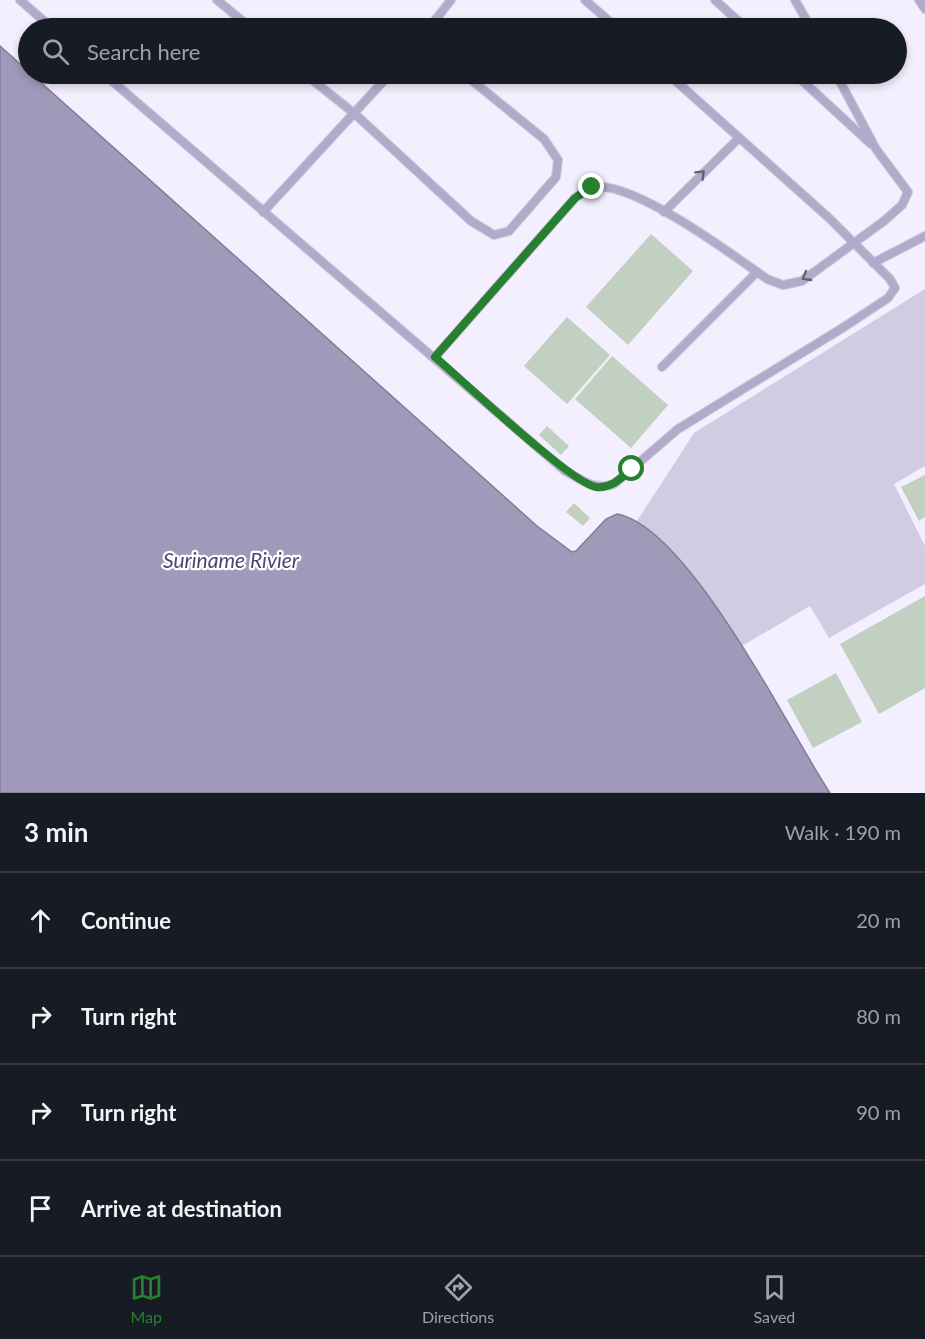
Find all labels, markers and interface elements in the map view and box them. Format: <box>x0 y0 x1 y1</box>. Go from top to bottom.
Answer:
search box <box>18 18 907 84</box>
icon: search <box>39 35 72 68</box>
text: Search here <box>87 38 200 65</box>
one-way arrow <box>694 170 704 181</box>
route end <box>578 173 604 199</box>
one-way arrow <box>802 270 812 281</box>
route start <box>618 455 644 481</box>
water label: Suriname Rivier <box>163 547 300 572</box>
text: 3 min <box>24 816 88 848</box>
text: Walk · 190 m <box>785 820 901 844</box>
icon: ahead <box>24 904 57 937</box>
text: Continue <box>81 907 171 934</box>
text: 20 m <box>856 908 901 932</box>
icon: right <box>24 1000 57 1033</box>
text: Turn right <box>81 1003 176 1030</box>
text: 80 m <box>856 1004 901 1028</box>
icon: right <box>24 1096 57 1129</box>
text: Turn right <box>81 1099 176 1126</box>
text: 90 m <box>856 1100 901 1124</box>
icon: arrive <box>24 1192 57 1225</box>
text: Arrive at destination <box>81 1195 282 1222</box>
tab: Map <box>130 1271 163 1326</box>
tab: Directions <box>422 1271 494 1326</box>
tab: Saved <box>754 1271 795 1326</box>

